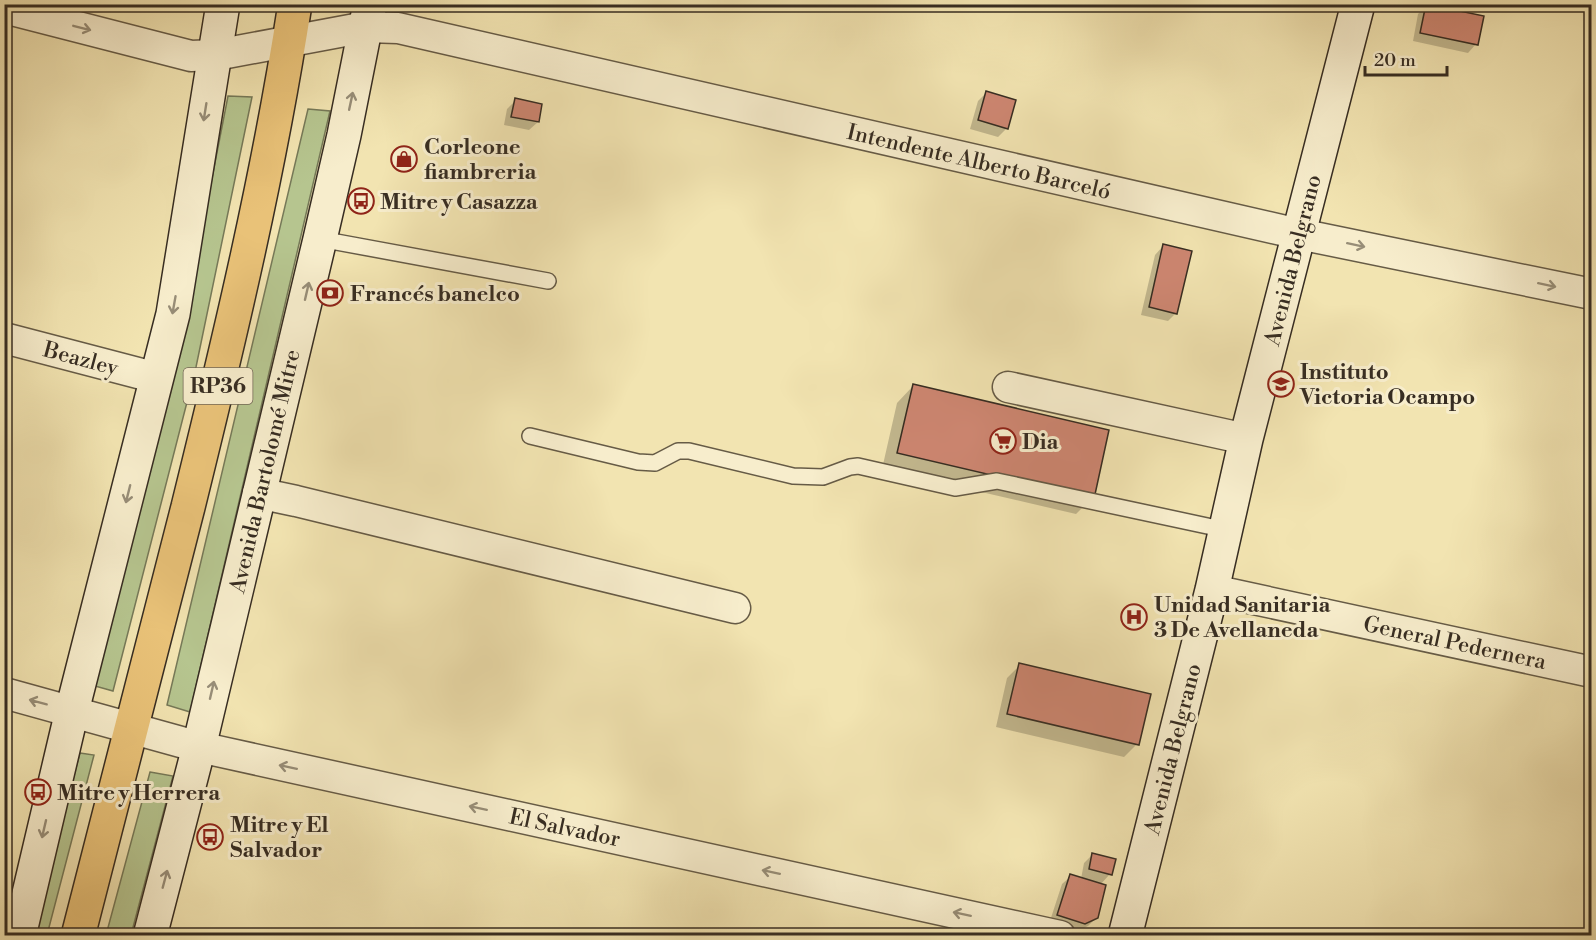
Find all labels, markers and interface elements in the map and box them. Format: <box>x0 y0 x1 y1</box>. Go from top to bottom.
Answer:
one-way arrow <box>72 22 91 34</box>
scale bar <box>1365 39 1448 77</box>
text: 20 m <box>1374 49 1416 72</box>
one-way arrow <box>346 91 357 111</box>
one-way arrow <box>200 102 211 122</box>
street label: Intendente Alberto Barceló <box>844 119 1113 206</box>
place label: Corleone fiambreria <box>424 134 538 186</box>
shop icon: Corleone fiambreria <box>389 144 419 174</box>
street label: Avenida Belgrano <box>1259 172 1328 350</box>
bus stop icon: Mitre y Casazza <box>346 186 376 216</box>
place label: Mitre y Casazza <box>380 189 539 216</box>
one-way arrow <box>1346 240 1365 252</box>
bank icon: Francés banelco <box>315 278 345 308</box>
one-way arrow <box>1537 280 1556 291</box>
place label: Francés banelco <box>350 281 520 308</box>
one-way arrow <box>302 282 314 301</box>
one-way arrow <box>168 295 179 314</box>
street label: Beazley <box>39 336 121 382</box>
street label: Avenida Bartolomé Mitre <box>224 347 307 597</box>
place label: Instituto Victoria Ocampo <box>1299 359 1475 411</box>
road number: RP36 <box>184 368 252 404</box>
school or university icon: Instituto Victoria Ocampo <box>1266 369 1296 399</box>
supermarket icon: Dia <box>988 426 1018 456</box>
place label: Dia <box>1022 429 1060 456</box>
one-way arrow <box>121 484 133 503</box>
place label: Unidad Sanitaria 3 De Avellaneda <box>1154 592 1331 644</box>
hospital icon: Unidad Sanitaria 3 De Avellaneda <box>1119 602 1149 632</box>
street label: General Pedernera <box>1361 611 1549 676</box>
street label: Avenida Belgrano <box>1139 661 1208 839</box>
one-way arrow <box>207 681 219 700</box>
one-way arrow <box>29 696 48 707</box>
one-way arrow <box>279 760 298 772</box>
bus stop icon: Mitre y Herrera <box>23 777 53 807</box>
place label: Mitre y Herrera <box>57 780 221 807</box>
one-way arrow <box>469 802 488 814</box>
street label: El Salvador <box>507 804 623 853</box>
place label: Mitre y El Salvador <box>230 812 329 864</box>
one-way arrow <box>38 820 50 839</box>
bus stop icon: Mitre y El Salvador <box>195 822 225 852</box>
one-way arrow <box>762 866 781 878</box>
one-way arrow <box>160 870 171 889</box>
one-way arrow <box>953 908 972 919</box>

